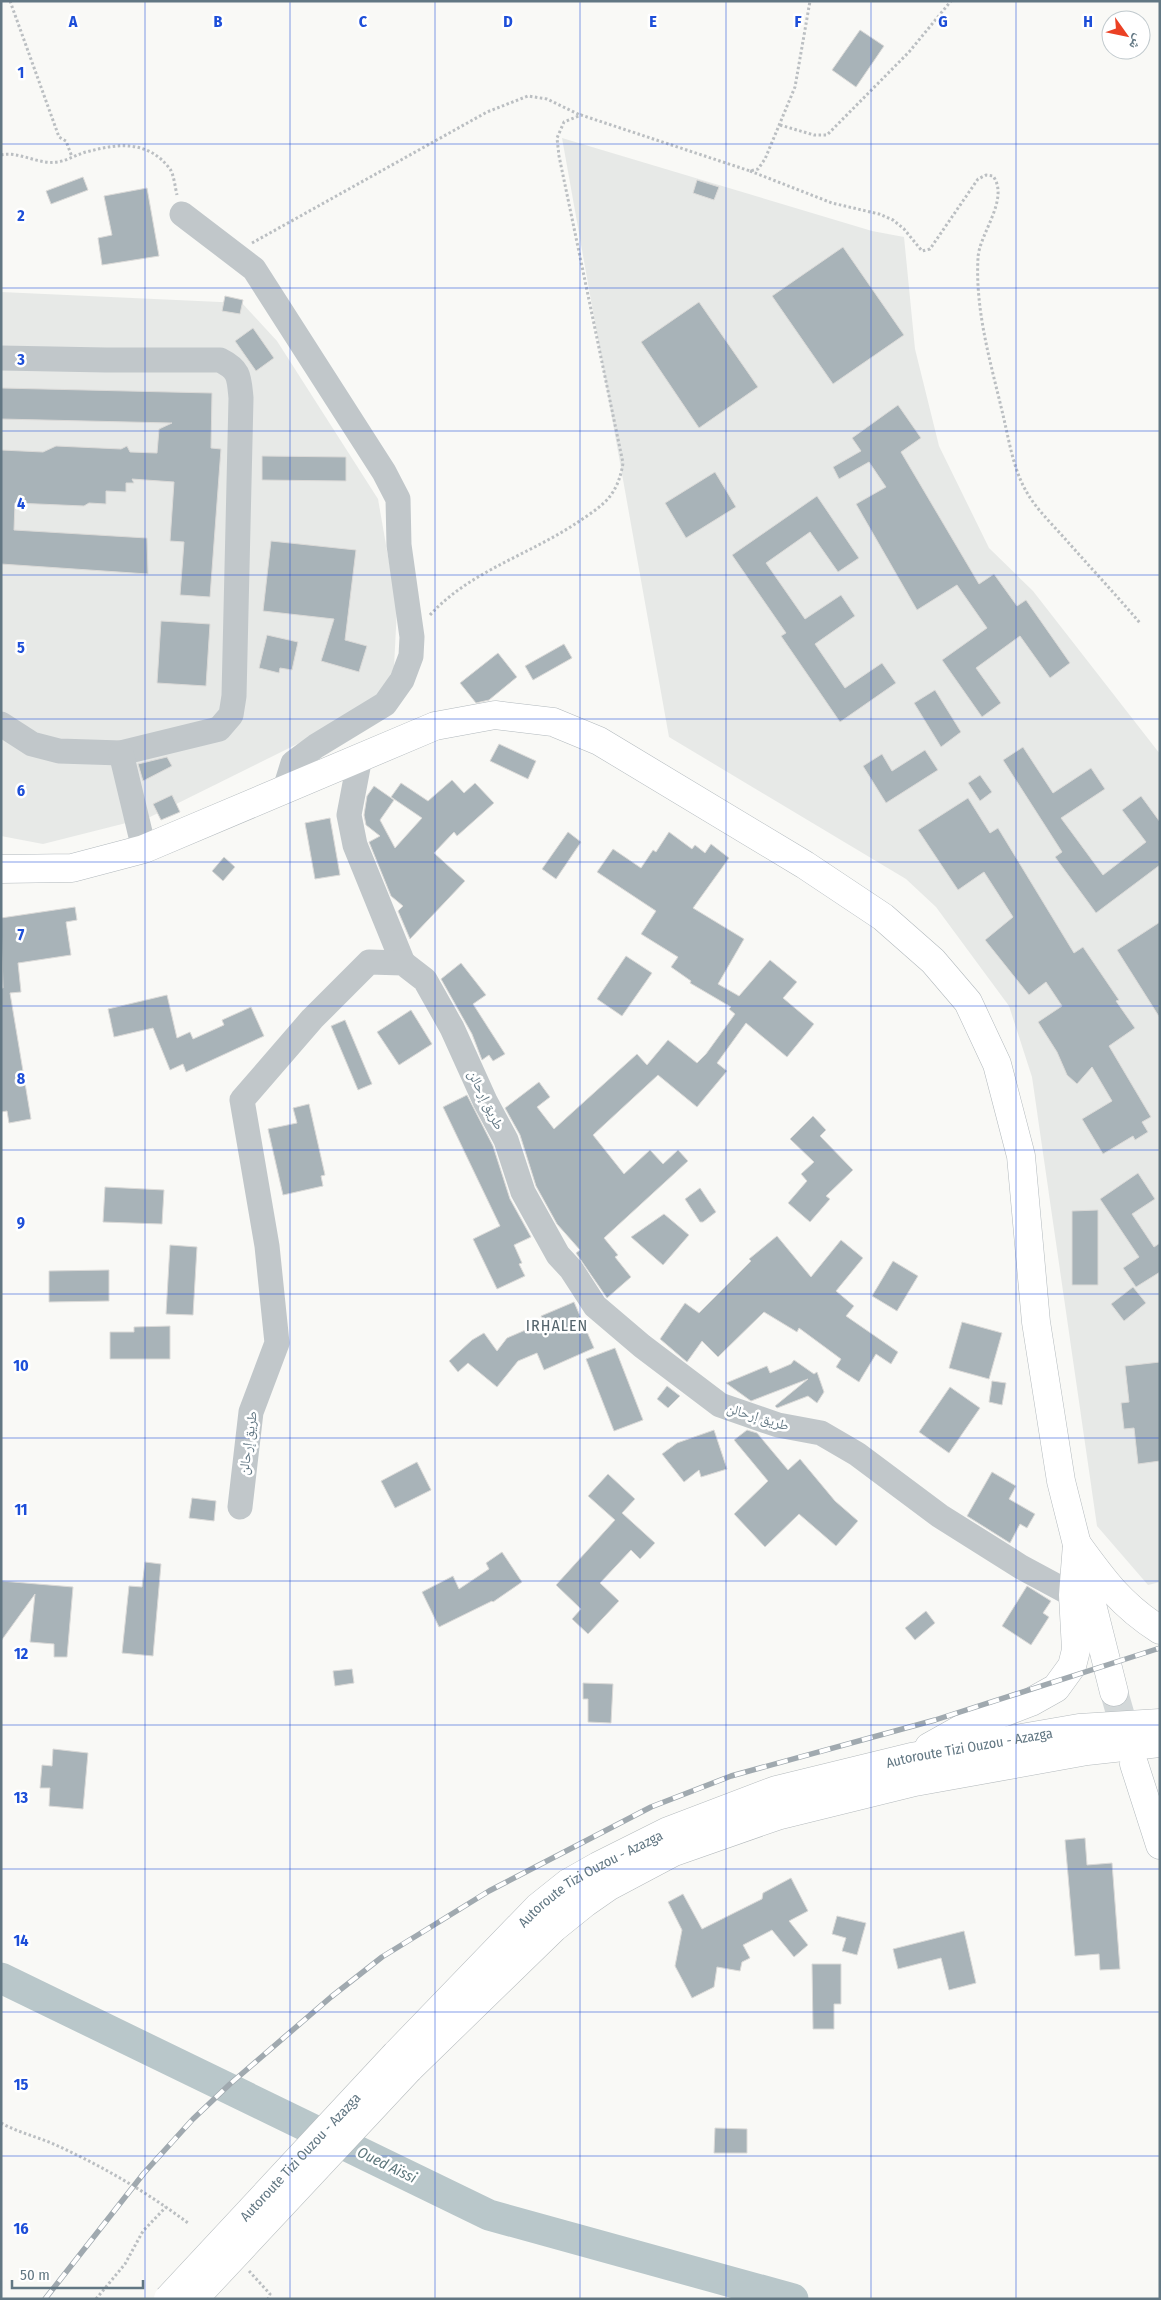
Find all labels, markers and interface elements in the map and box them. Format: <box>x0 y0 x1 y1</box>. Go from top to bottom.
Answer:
north arrow <box>1101 10 1151 60</box>
text: A <box>68 12 78 31</box>
text: B <box>214 12 223 31</box>
text: C <box>359 12 368 31</box>
text: D <box>503 12 513 31</box>
text: E <box>649 12 657 31</box>
text: F <box>794 12 802 31</box>
text: G <box>938 12 948 31</box>
text: H <box>1083 12 1093 31</box>
text: ش <box>1125 31 1148 53</box>
text: 1 <box>18 63 24 82</box>
text: 2 <box>16 206 25 225</box>
text: 3 <box>16 350 25 369</box>
text: 4 <box>17 494 25 513</box>
text: 5 <box>17 638 25 657</box>
text: 6 <box>17 781 25 800</box>
text: 7 <box>18 925 25 944</box>
street label: طريق إرحالن <box>463 1067 508 1133</box>
text: 8 <box>17 1069 26 1088</box>
text: 9 <box>17 1213 25 1232</box>
district label: IRḤALEN <box>526 1316 588 1335</box>
text: 10 <box>13 1356 29 1375</box>
street label: طريق إرحالن <box>724 1399 791 1435</box>
street label: طريق إرحالن <box>235 1410 262 1476</box>
text: 11 <box>14 1500 28 1519</box>
text: 12 <box>14 1644 29 1663</box>
street label: Autoroute Tizi Ouzou - Azazga <box>884 1724 1054 1771</box>
text: 13 <box>14 1788 29 1807</box>
street label: Autoroute Tizi Ouzou - Azazga <box>515 1827 666 1931</box>
text: 14 <box>14 1931 29 1950</box>
text: 15 <box>14 2075 28 2094</box>
street label: Autoroute Tizi Ouzou - Azazga <box>236 2089 364 2225</box>
water label: Oued Aïssi <box>355 2143 420 2187</box>
text: 16 <box>13 2219 29 2238</box>
scale bar <box>12 2258 144 2290</box>
text: 50 m <box>20 2266 50 2284</box>

